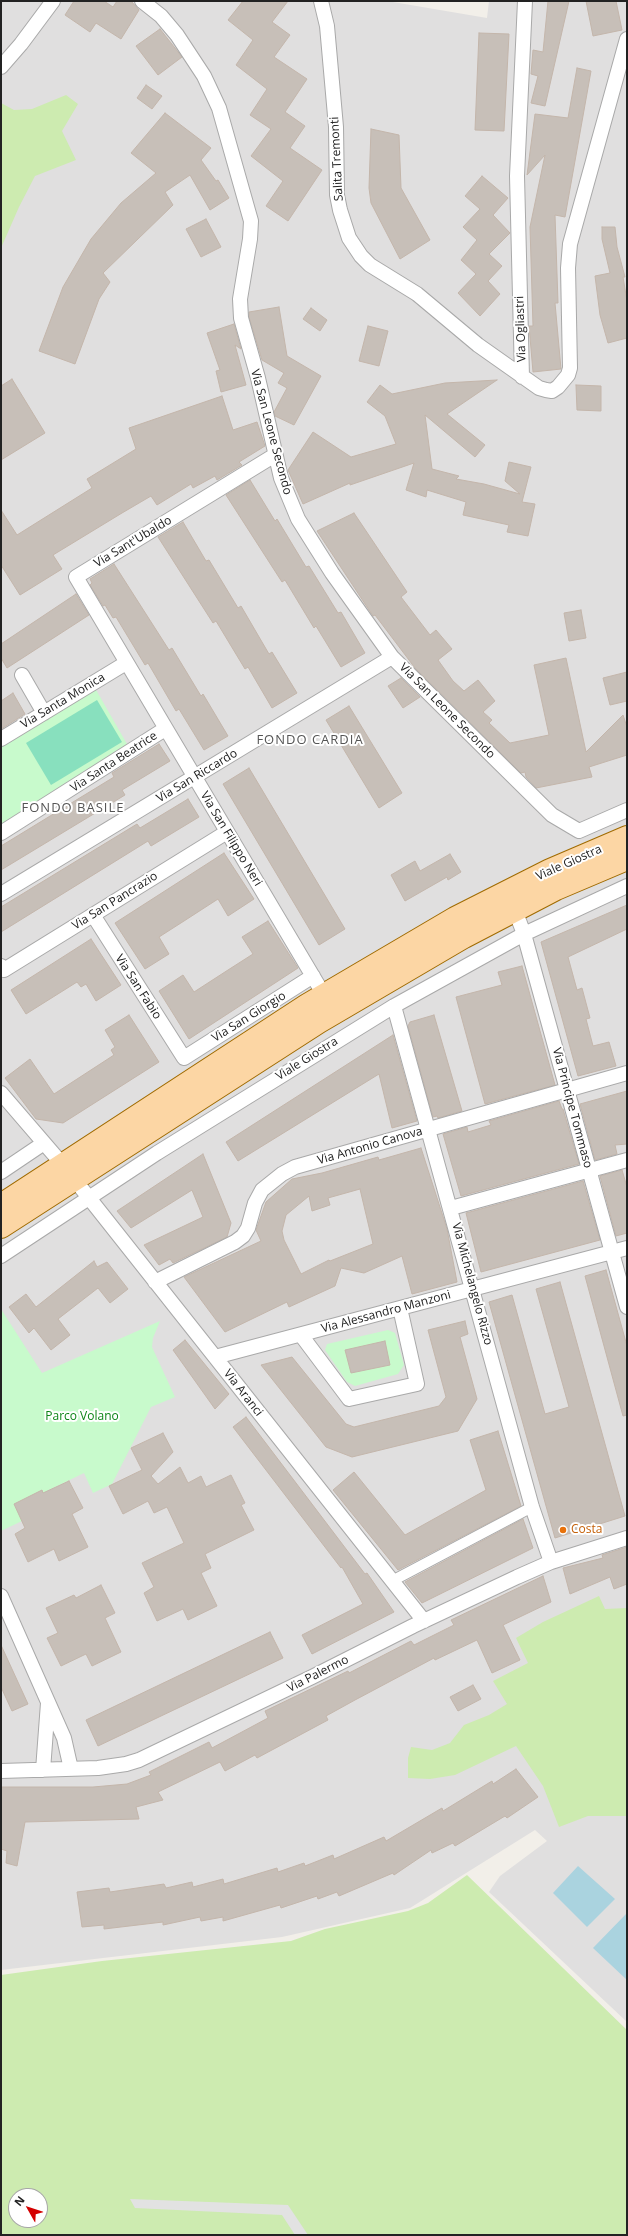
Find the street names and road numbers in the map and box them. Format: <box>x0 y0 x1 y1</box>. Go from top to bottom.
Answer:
street label: Salita Tremonti <box>328 116 346 202</box>
street label: Via Ogliastri <box>513 296 529 362</box>
street label: Via San Leone Secondo <box>247 368 295 496</box>
street label: Via Sant'Ubaldo <box>92 513 174 571</box>
street label: Via San Leone Secondo <box>396 660 498 762</box>
street label: Via Santa Monica <box>18 670 108 732</box>
street label: Via Santa Beatrice <box>68 729 160 795</box>
street label: Via San Riccardo <box>154 746 240 806</box>
street label: Via San Filippo Neri <box>197 789 265 889</box>
street label: Viale Giostra <box>534 842 604 884</box>
street label: Via San Pancrazio <box>70 869 160 933</box>
street label: Via San Fabio <box>112 952 164 1022</box>
street label: Via San Giorgio <box>209 989 289 1045</box>
street label: Viale Giostra <box>273 1034 341 1084</box>
street label: Via Principe Tommaso <box>549 1046 595 1170</box>
street label: Via Antonio Canova <box>316 1124 424 1168</box>
street label: Via Michelangelo Rizzo <box>449 1221 495 1347</box>
street label: Via Alessandro Manzoni <box>320 1288 452 1336</box>
street label: Via Aranci <box>220 1367 266 1419</box>
street label: Via Palermo <box>285 1652 351 1696</box>

